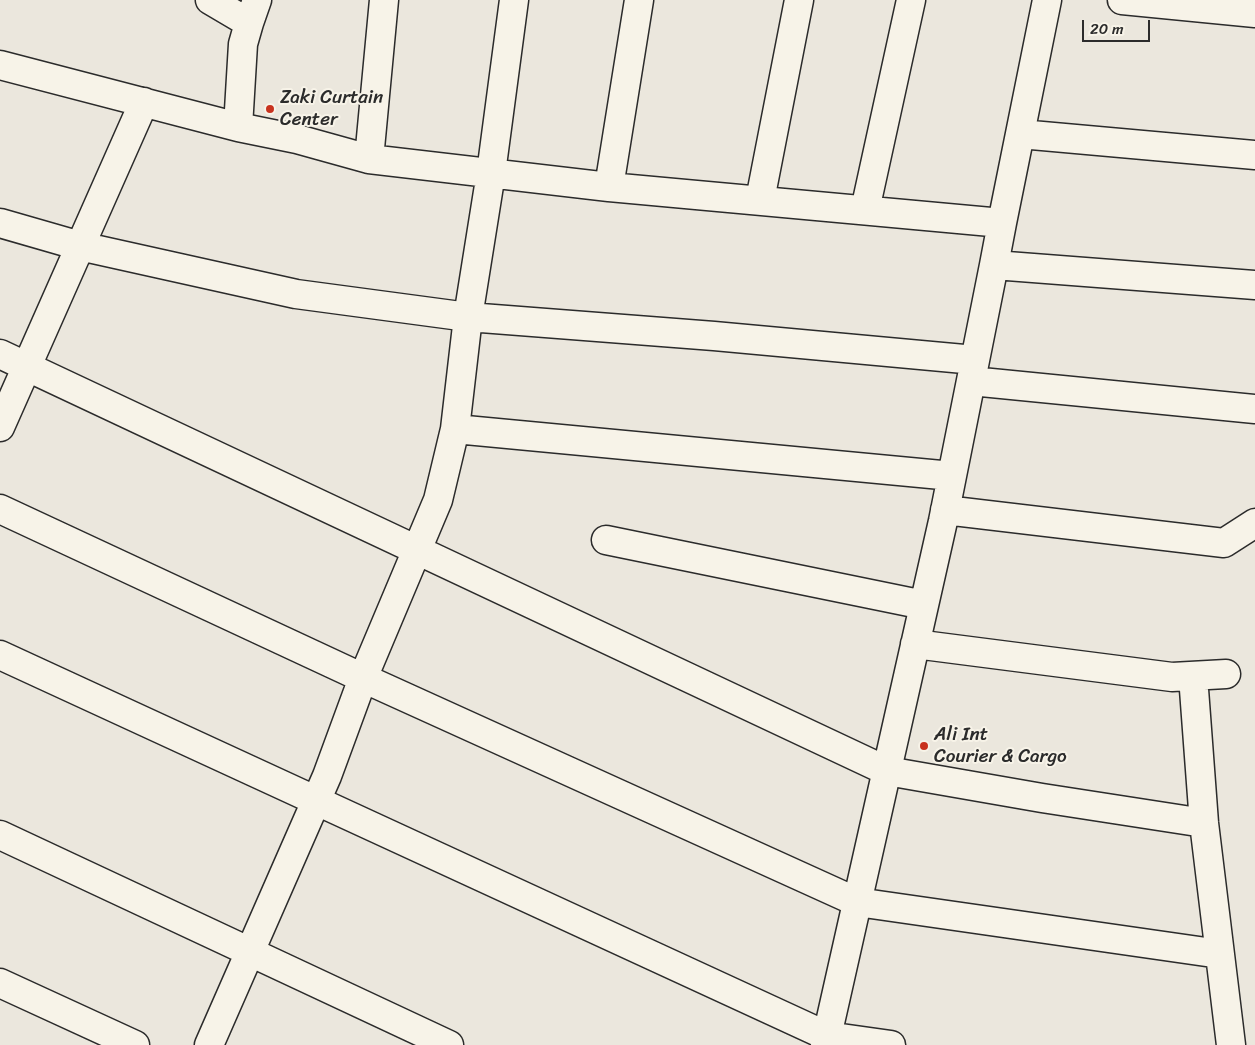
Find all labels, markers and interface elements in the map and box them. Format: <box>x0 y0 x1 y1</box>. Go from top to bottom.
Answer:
scale bar <box>1085 10 1152 42</box>
text: 20 m <box>1090 16 1124 42</box>
place label: Zaki Curtain Center <box>280 87 383 131</box>
marker: Zaki Curtain Center <box>264 103 276 115</box>
place label: Ali Int Courier & Cargo <box>934 724 1067 768</box>
marker: Ali Int Courier & Cargo <box>918 740 930 752</box>

